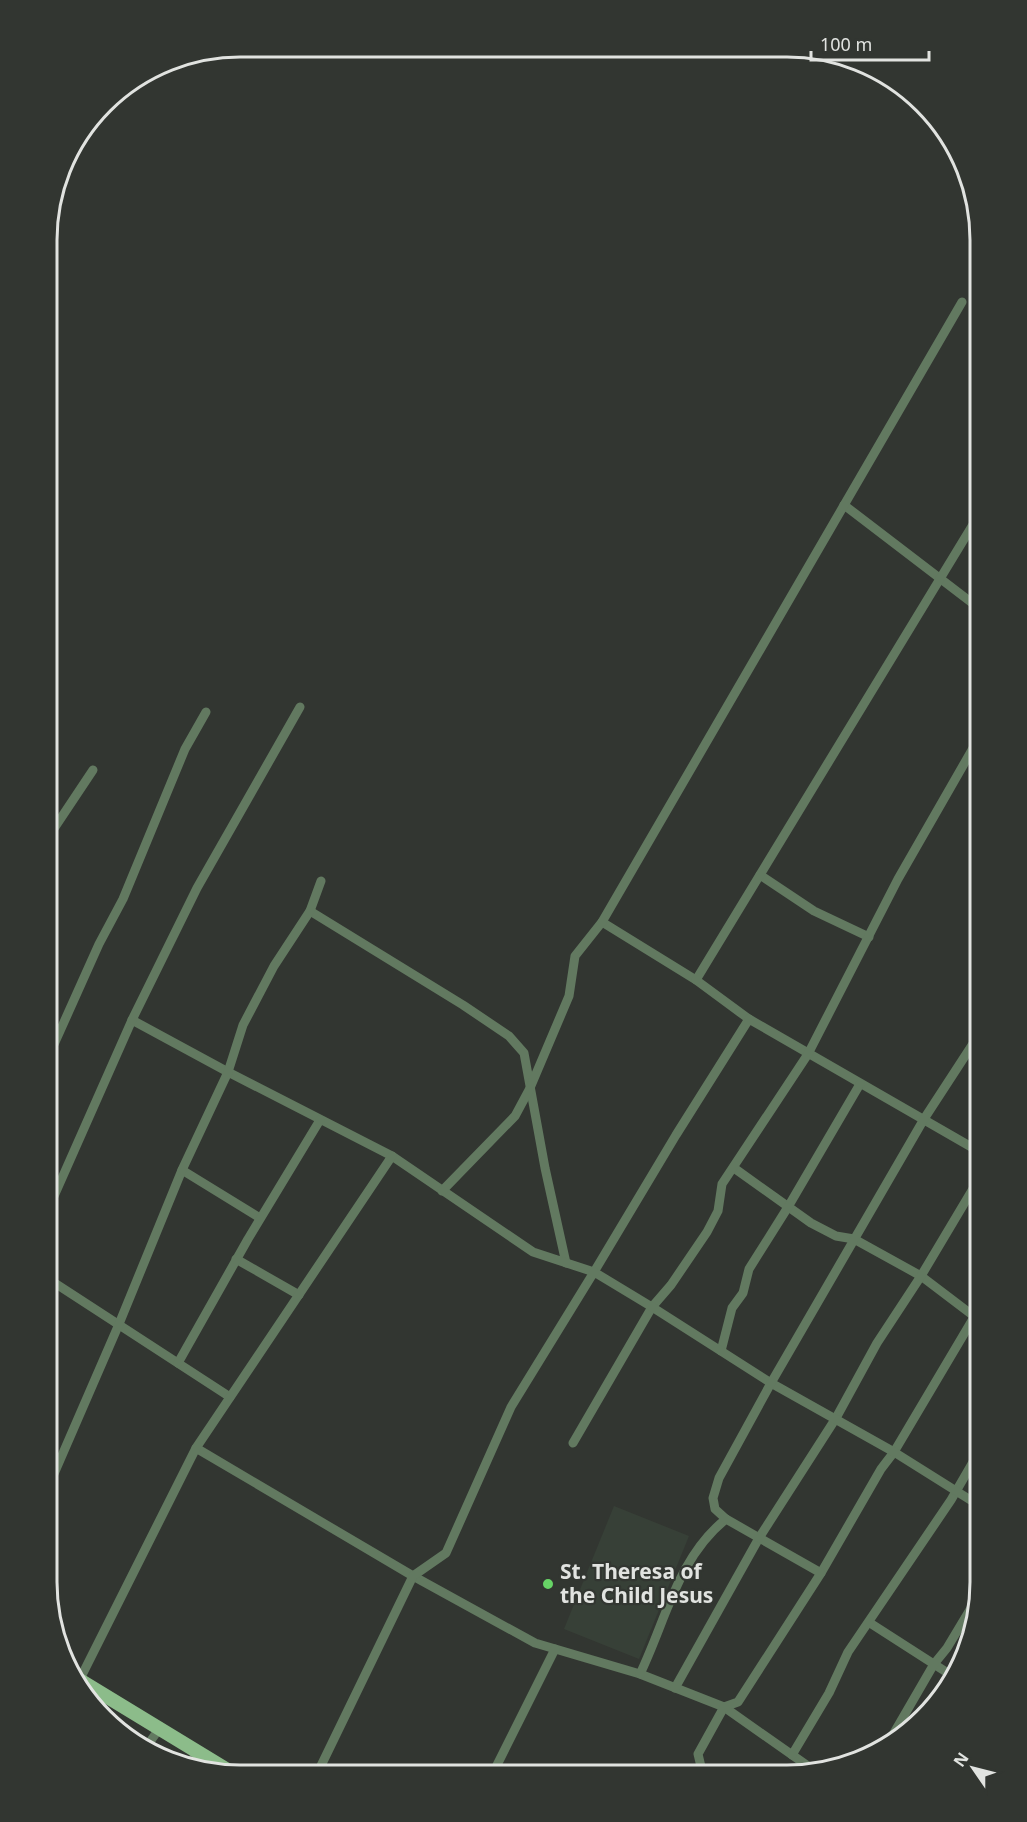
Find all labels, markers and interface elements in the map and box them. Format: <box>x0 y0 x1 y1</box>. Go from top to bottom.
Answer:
scale bar <box>811 24 930 62</box>
text: 100 m <box>820 32 872 56</box>
place label: St. Theresa of the Child Jesus <box>560 1557 713 1609</box>
marker: St. Theresa of the Child Jesus <box>541 1577 555 1591</box>
north arrow <box>943 1738 1003 1798</box>
text: N <box>948 1748 973 1771</box>

